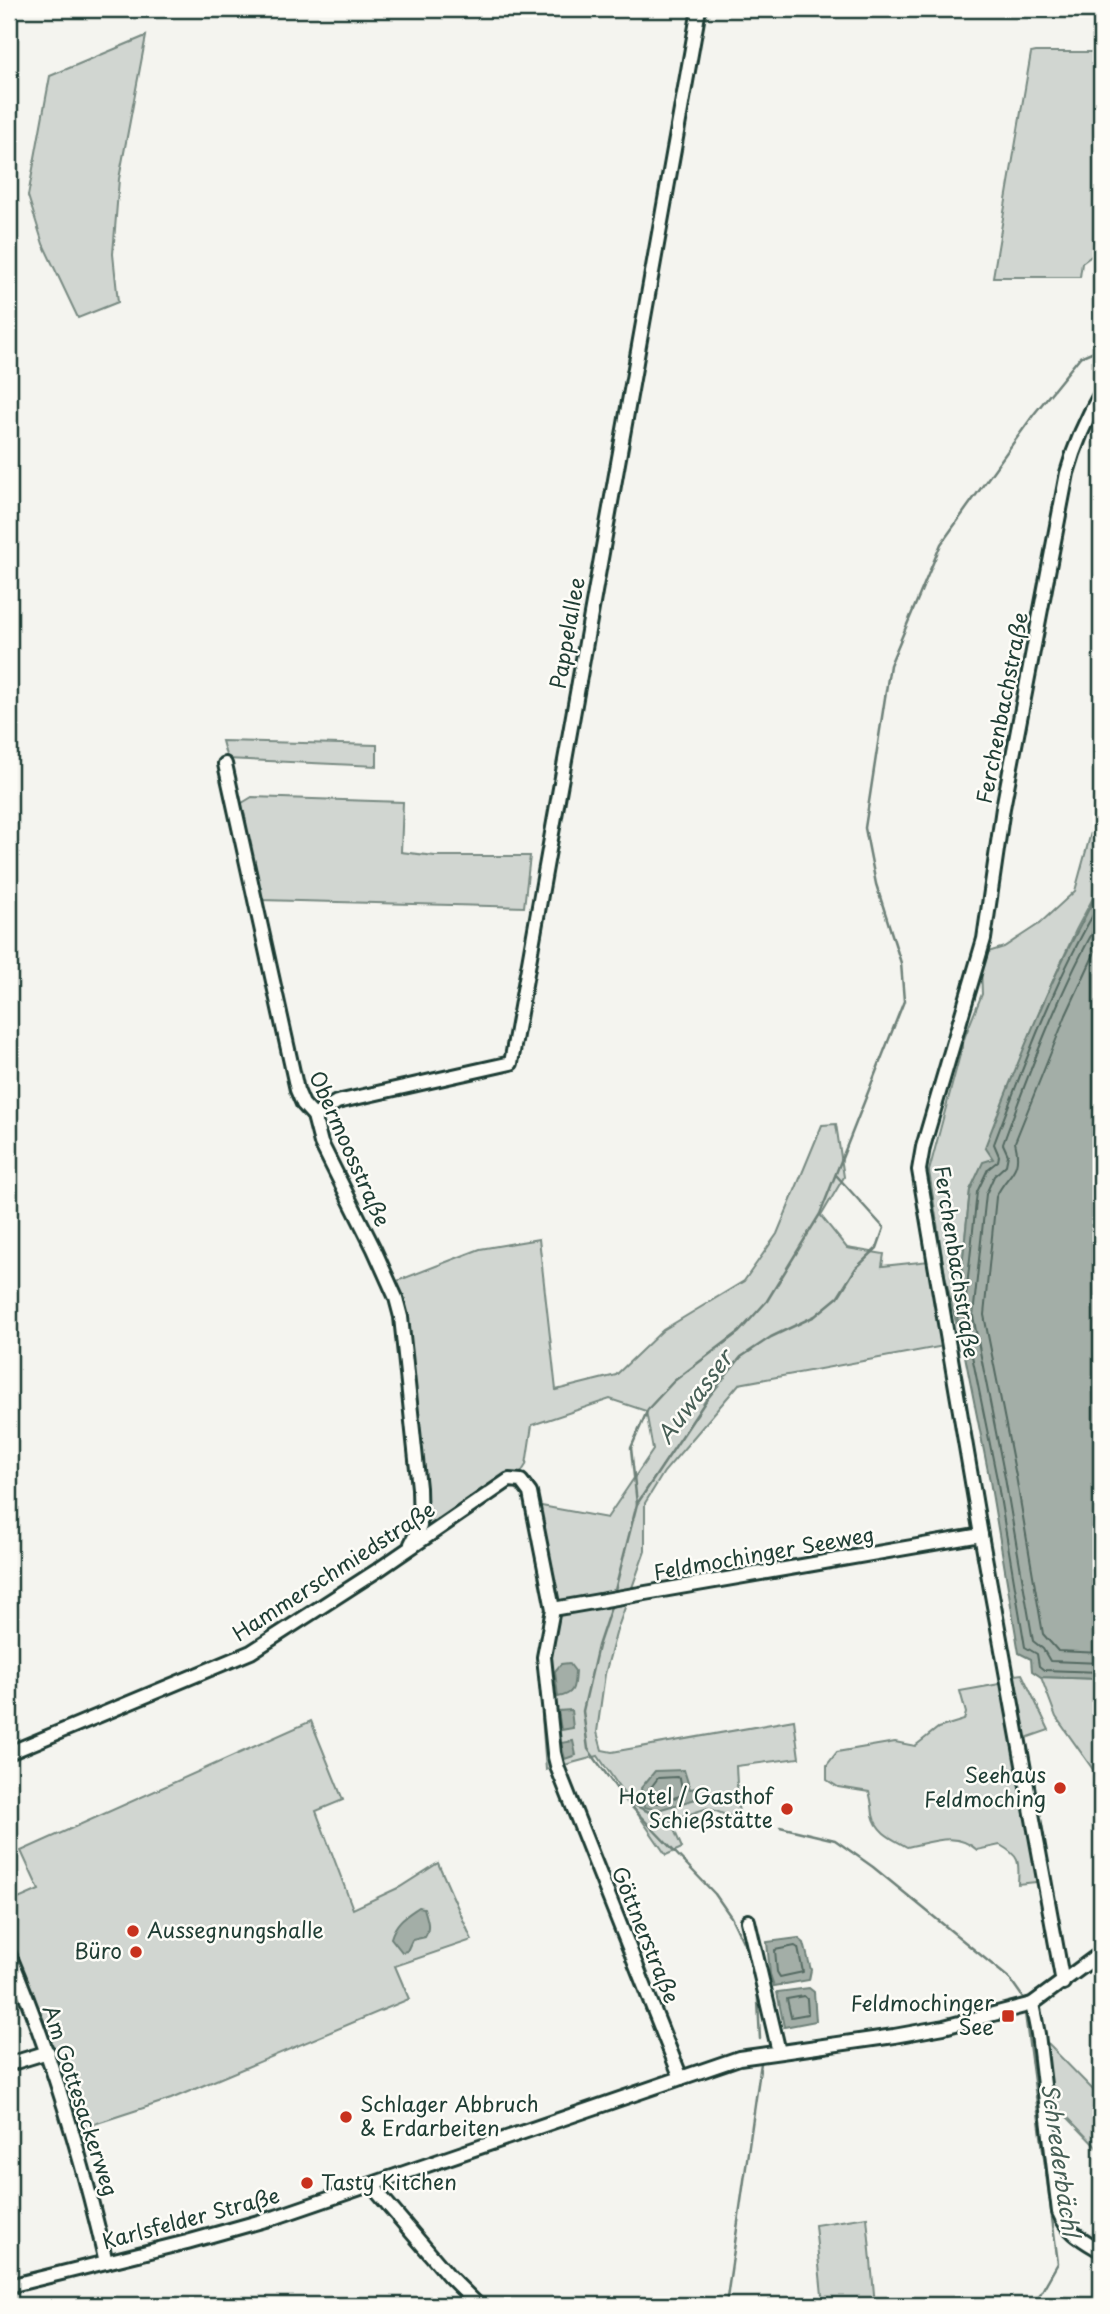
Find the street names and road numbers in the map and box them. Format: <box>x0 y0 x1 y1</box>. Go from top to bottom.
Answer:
street label: Pappelallee <box>541 574 592 691</box>
street label: Ferchenbachstraße <box>967 609 1035 806</box>
street label: Obermoosstraße <box>302 1065 400 1231</box>
street label: Ferchenbachstraße <box>927 1163 989 1360</box>
street label: Hammerschmiedstraße <box>225 1493 441 1648</box>
street label: Feldmochinger Seeweg <box>651 1517 877 1587</box>
street label: Göttnerstraße <box>605 1861 689 2008</box>
street label: Am Gottesackerweg <box>36 2001 128 2200</box>
street label: Karlsfelder Straße <box>98 2178 283 2256</box>

